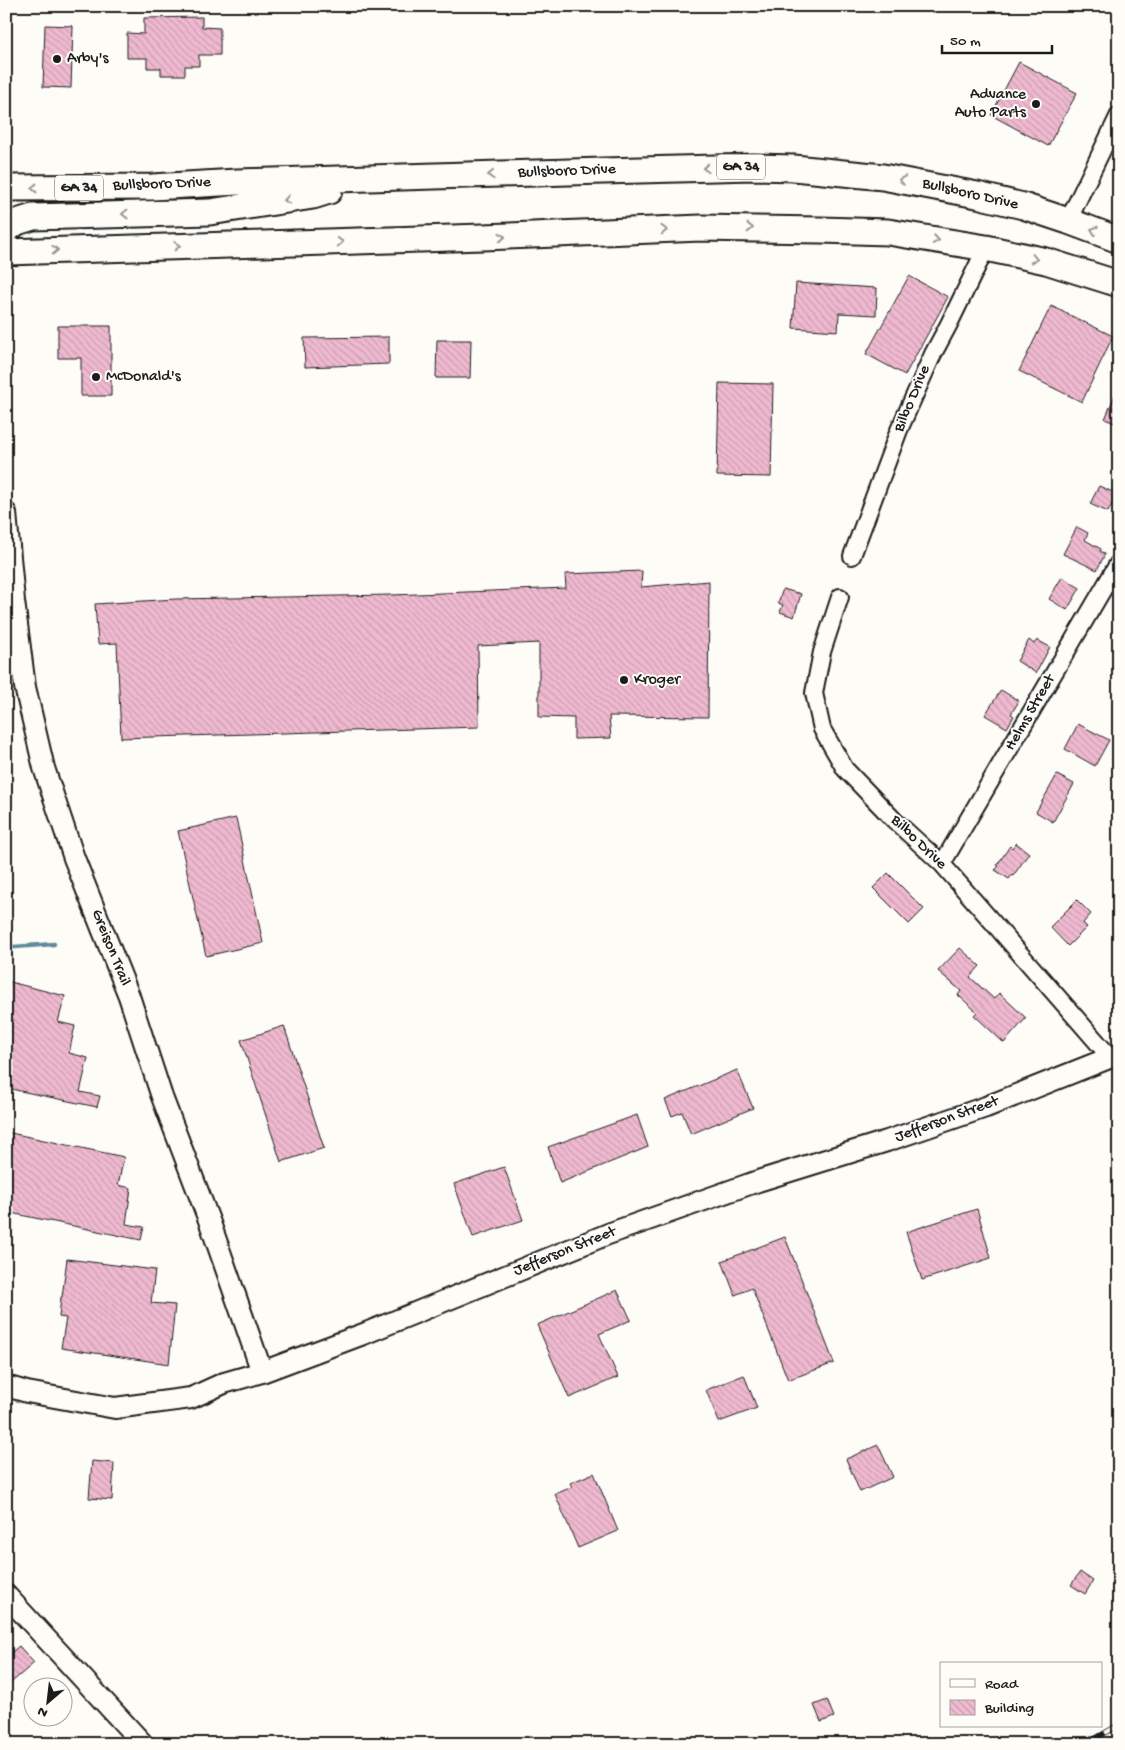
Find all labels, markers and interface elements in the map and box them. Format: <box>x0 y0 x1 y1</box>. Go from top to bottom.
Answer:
scale bar <box>942 22 1052 54</box>
text: 50 m <box>950 33 981 51</box>
place label: Arby's <box>67 50 109 69</box>
marker: Arby's <box>51 53 63 65</box>
place label: Advance Auto Parts <box>955 86 1027 123</box>
marker: Advance Auto Parts <box>1030 98 1042 110</box>
road number: GA 34 <box>717 154 765 180</box>
street label: Bullsboro Drive <box>517 161 617 183</box>
one-way arrow <box>701 163 709 173</box>
one-way arrow <box>486 169 494 180</box>
street label: Bullsboro Drive <box>112 174 212 196</box>
street label: Bullsboro Drive <box>919 174 1021 215</box>
one-way arrow <box>898 175 906 186</box>
road number: GA 34 <box>55 176 103 200</box>
one-way arrow <box>29 183 37 193</box>
one-way arrow <box>282 194 290 205</box>
one-way arrow <box>121 209 128 219</box>
one-way arrow <box>746 223 754 234</box>
one-way arrow <box>661 224 669 235</box>
one-way arrow <box>1090 226 1098 236</box>
one-way arrow <box>498 231 506 242</box>
one-way arrow <box>932 235 940 245</box>
one-way arrow <box>336 236 344 247</box>
one-way arrow <box>173 241 181 252</box>
one-way arrow <box>52 245 59 255</box>
one-way arrow <box>1029 253 1038 263</box>
street label: Bilbo Drive <box>890 362 936 436</box>
place label: McDonald's <box>106 368 182 387</box>
marker: McDonald's <box>90 371 102 383</box>
street label: Helms Street <box>1002 670 1061 754</box>
place label: Kroger <box>634 671 681 690</box>
marker: Kroger <box>618 674 630 686</box>
street label: Bilbo Drive <box>885 811 951 875</box>
street label: Greison Trail <box>86 907 134 989</box>
street label: Jefferson Street <box>893 1092 1003 1148</box>
street label: Jefferson Street <box>511 1222 620 1281</box>
legend <box>940 1662 1102 1728</box>
text: Road <box>985 1676 1019 1694</box>
north arrow <box>22 1678 72 1728</box>
text: Building <box>984 1700 1034 1718</box>
text: N <box>35 1702 51 1721</box>

